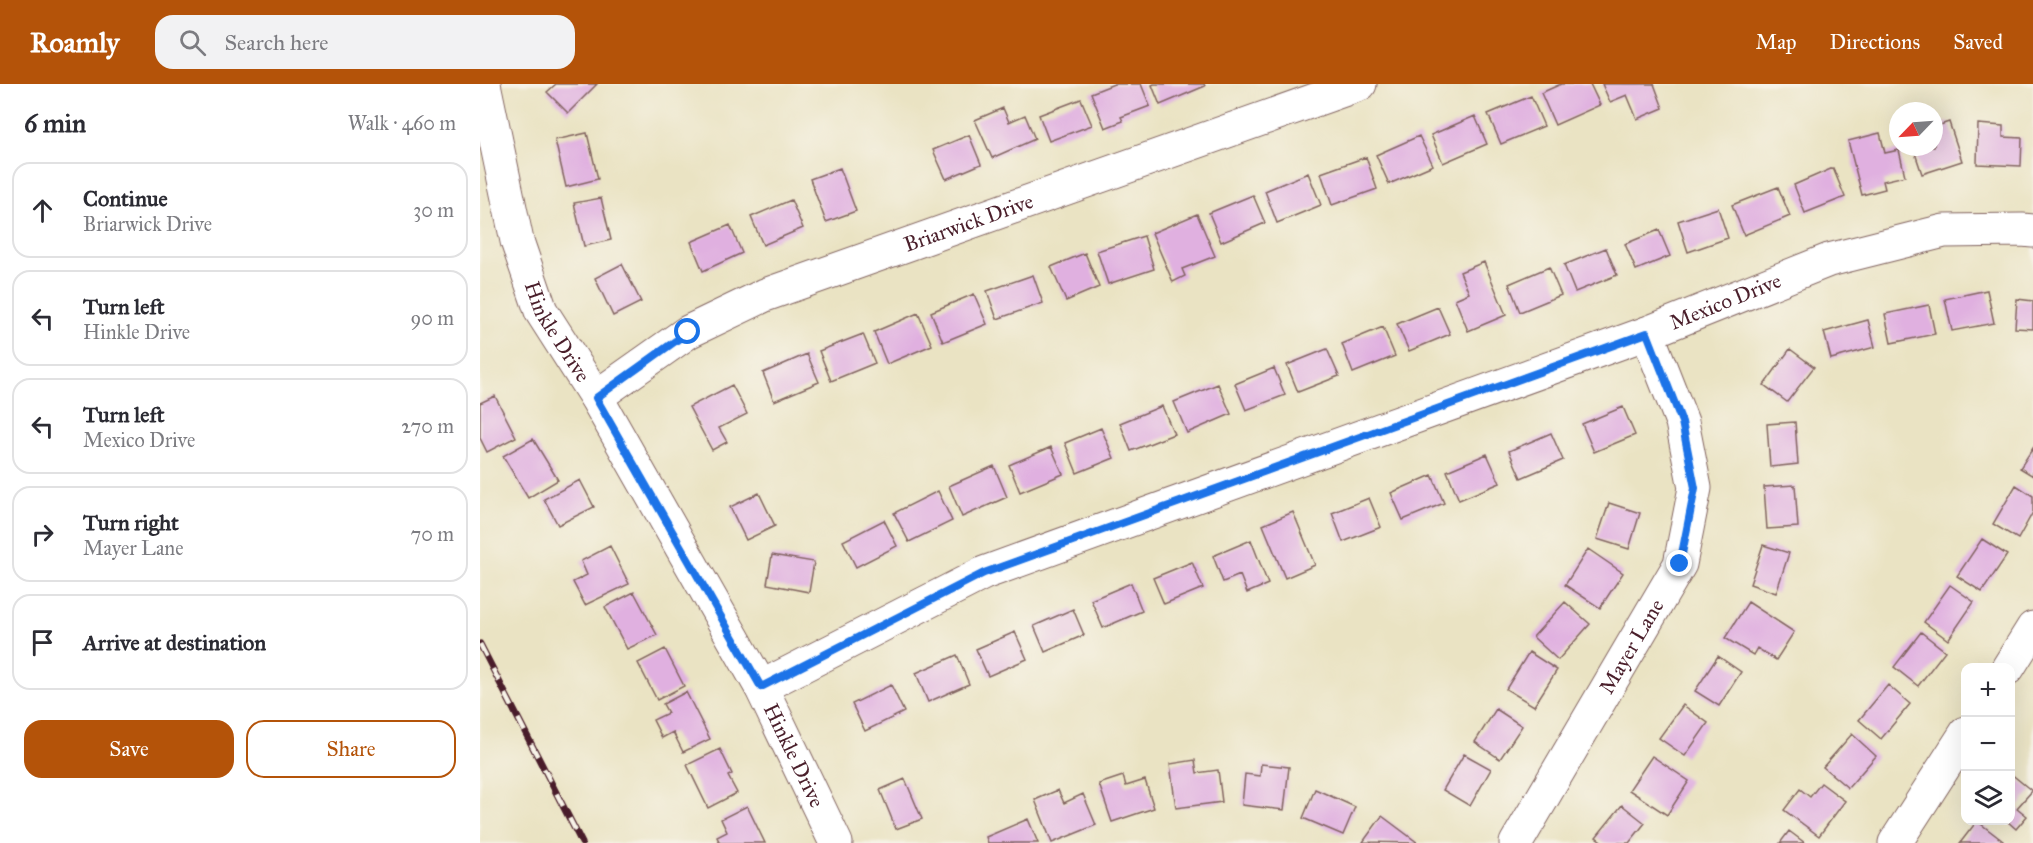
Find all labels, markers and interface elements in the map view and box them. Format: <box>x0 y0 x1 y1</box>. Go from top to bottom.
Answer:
search box <box>155 15 575 69</box>
text: Roamly <box>30 25 119 60</box>
icon: search <box>176 26 209 59</box>
text: Search here <box>224 29 328 56</box>
text: Map <box>1756 29 1797 55</box>
text: Directions <box>1830 29 1920 55</box>
text: Saved <box>1953 29 2003 55</box>
north arrow <box>1889 102 1943 156</box>
text: 6 min <box>24 107 86 139</box>
text: Walk · 460 m <box>348 111 456 135</box>
text: Continue <box>83 185 168 212</box>
street label: Briarwick Drive <box>900 188 1037 258</box>
icon: ahead <box>26 194 59 227</box>
text: 30 m <box>413 198 454 222</box>
text: Briarwick Drive <box>83 212 212 236</box>
street label: Mexico Drive <box>1666 267 1785 336</box>
street label: Hinkle Drive <box>519 278 596 387</box>
text: Turn left <box>83 293 165 320</box>
icon: left <box>26 302 59 335</box>
text: 90 m <box>411 306 454 330</box>
route start <box>674 318 700 344</box>
text: Hinkle Drive <box>83 320 190 344</box>
text: Turn left <box>83 401 165 428</box>
icon: left <box>26 410 59 443</box>
text: 270 m <box>401 414 454 438</box>
text: Mexico Drive <box>83 428 195 452</box>
text: Turn right <box>83 509 179 536</box>
icon: right <box>26 518 59 551</box>
text: 70 m <box>411 522 454 546</box>
text: Mayer Lane <box>83 536 183 560</box>
route end <box>1666 550 1692 576</box>
street label: Mayer Lane <box>1594 594 1670 699</box>
icon: arrive <box>26 626 59 659</box>
text: Arrive at destination <box>83 629 266 656</box>
map controls <box>1961 663 2015 825</box>
button: + <box>1961 663 2015 717</box>
street label: Hinkle Drive <box>758 699 830 812</box>
button: − <box>1961 717 2015 771</box>
button: Save <box>24 720 234 778</box>
button: Share <box>246 720 456 778</box>
button: layers <box>1961 771 2015 825</box>

